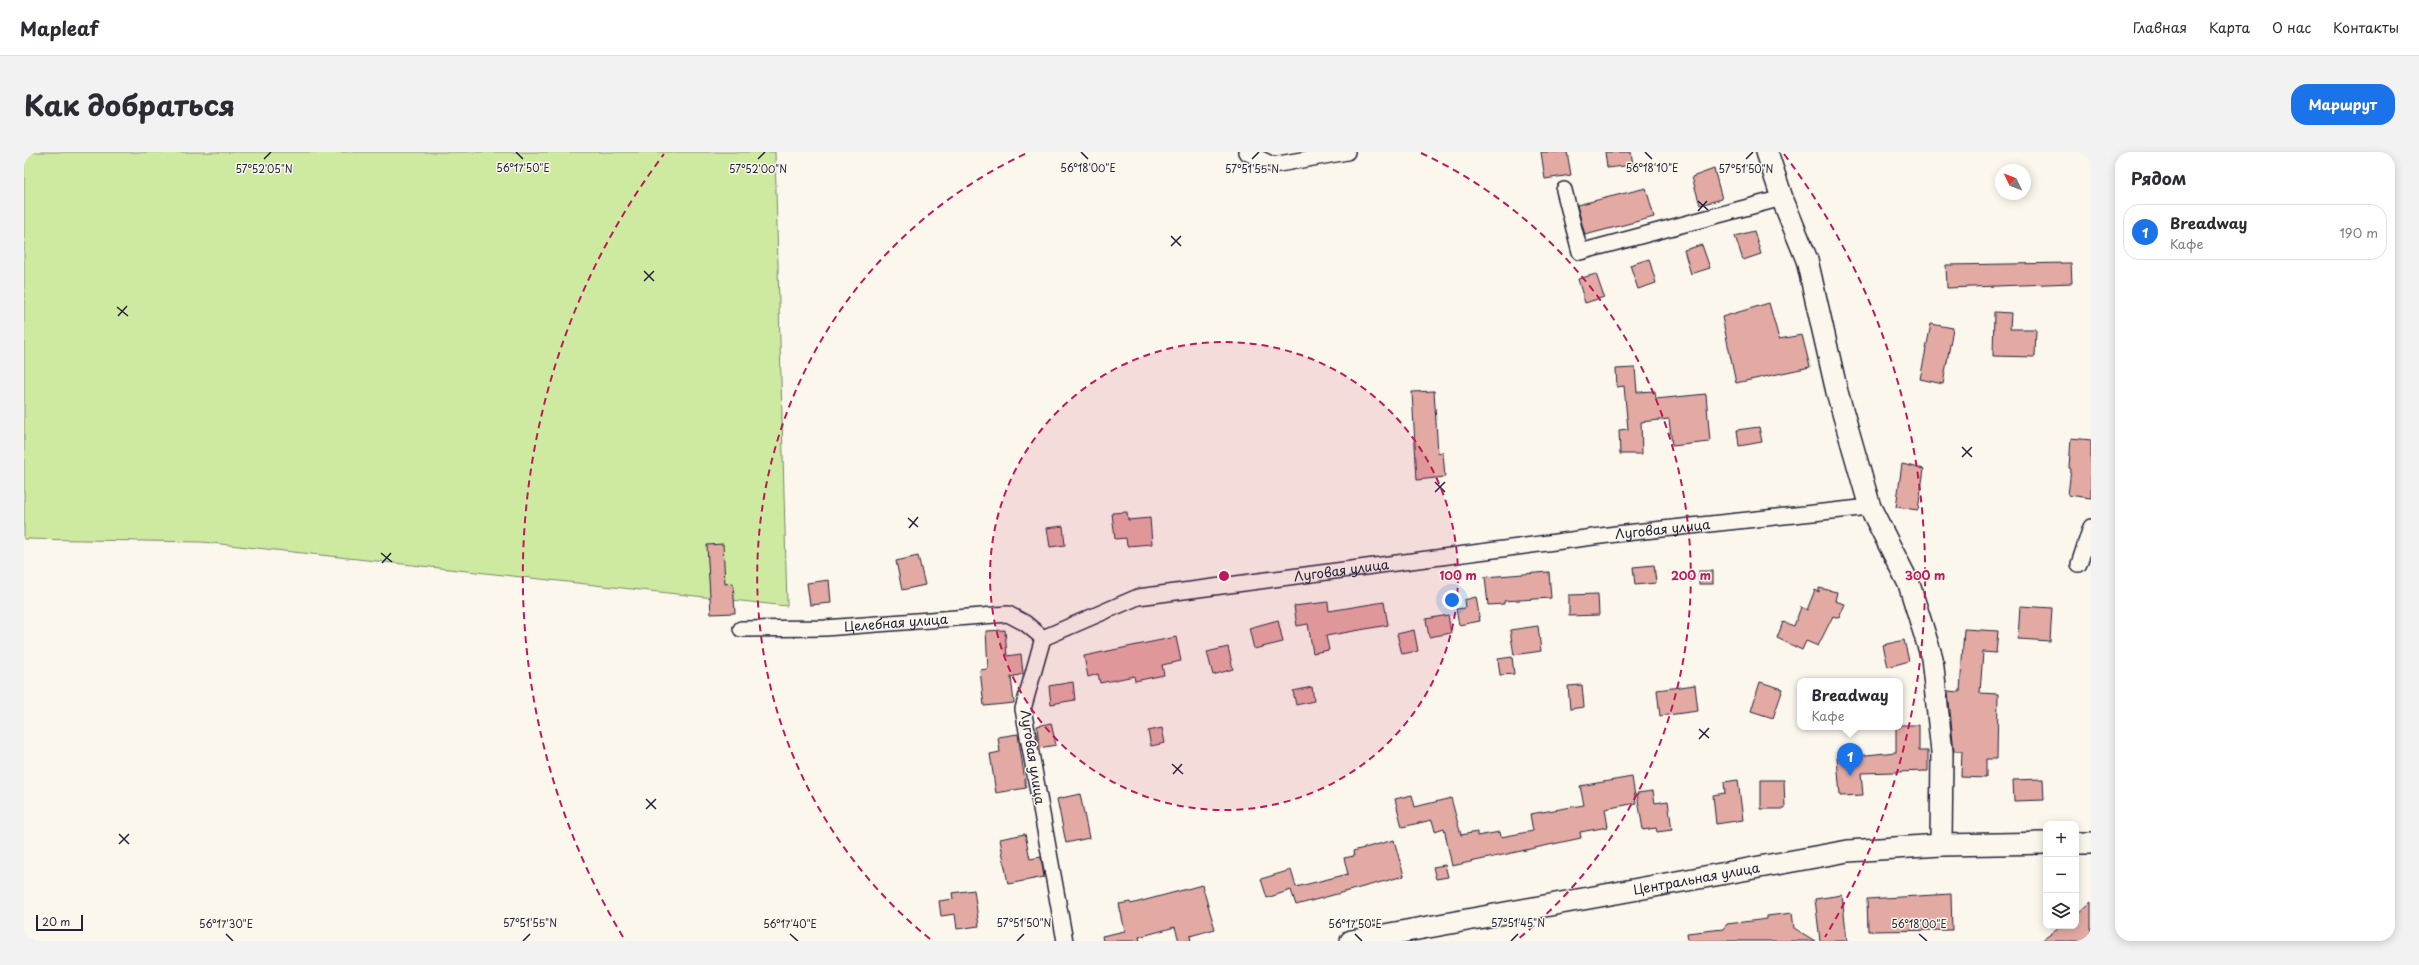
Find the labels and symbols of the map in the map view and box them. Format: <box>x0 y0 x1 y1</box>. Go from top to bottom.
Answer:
text: 56°17'50"E <box>496 160 550 175</box>
text: 56°18'00"E <box>1060 160 1116 175</box>
text: 56°18'10"E <box>1626 160 1678 175</box>
text: 57°52'05"N <box>235 161 293 176</box>
text: 57°52'00"N <box>729 161 787 176</box>
text: 57°51'55"N <box>1225 161 1279 176</box>
text: 57°51'50"N <box>1719 161 1774 176</box>
north arrow <box>1995 164 2031 200</box>
street label: Луговая улица <box>1614 514 1712 543</box>
street label: Луговая улица <box>1293 554 1391 585</box>
text: 100 m <box>1439 566 1477 584</box>
text: 200 m <box>1671 566 1711 584</box>
text: 300 m <box>1905 566 1945 584</box>
centre of rings <box>1217 569 1231 583</box>
your location <box>1442 590 1462 610</box>
street label: Целебная улица <box>843 609 949 636</box>
street label: Луговая улица <box>1017 708 1050 806</box>
pin: 1 <box>1837 743 1863 776</box>
street label: Центральная улица <box>1631 857 1762 899</box>
scale bar <box>36 913 83 932</box>
text: 57°51'55"N <box>503 915 557 930</box>
text: 57°51'50"N <box>997 915 1052 930</box>
text: 57°51'45"N <box>1491 915 1545 930</box>
text: 56°17'30"E <box>199 916 253 931</box>
text: 56°17'40"E <box>763 916 817 931</box>
text: 56°17'50"E <box>1328 916 1382 931</box>
text: 56°18'00"E <box>1891 916 1947 931</box>

